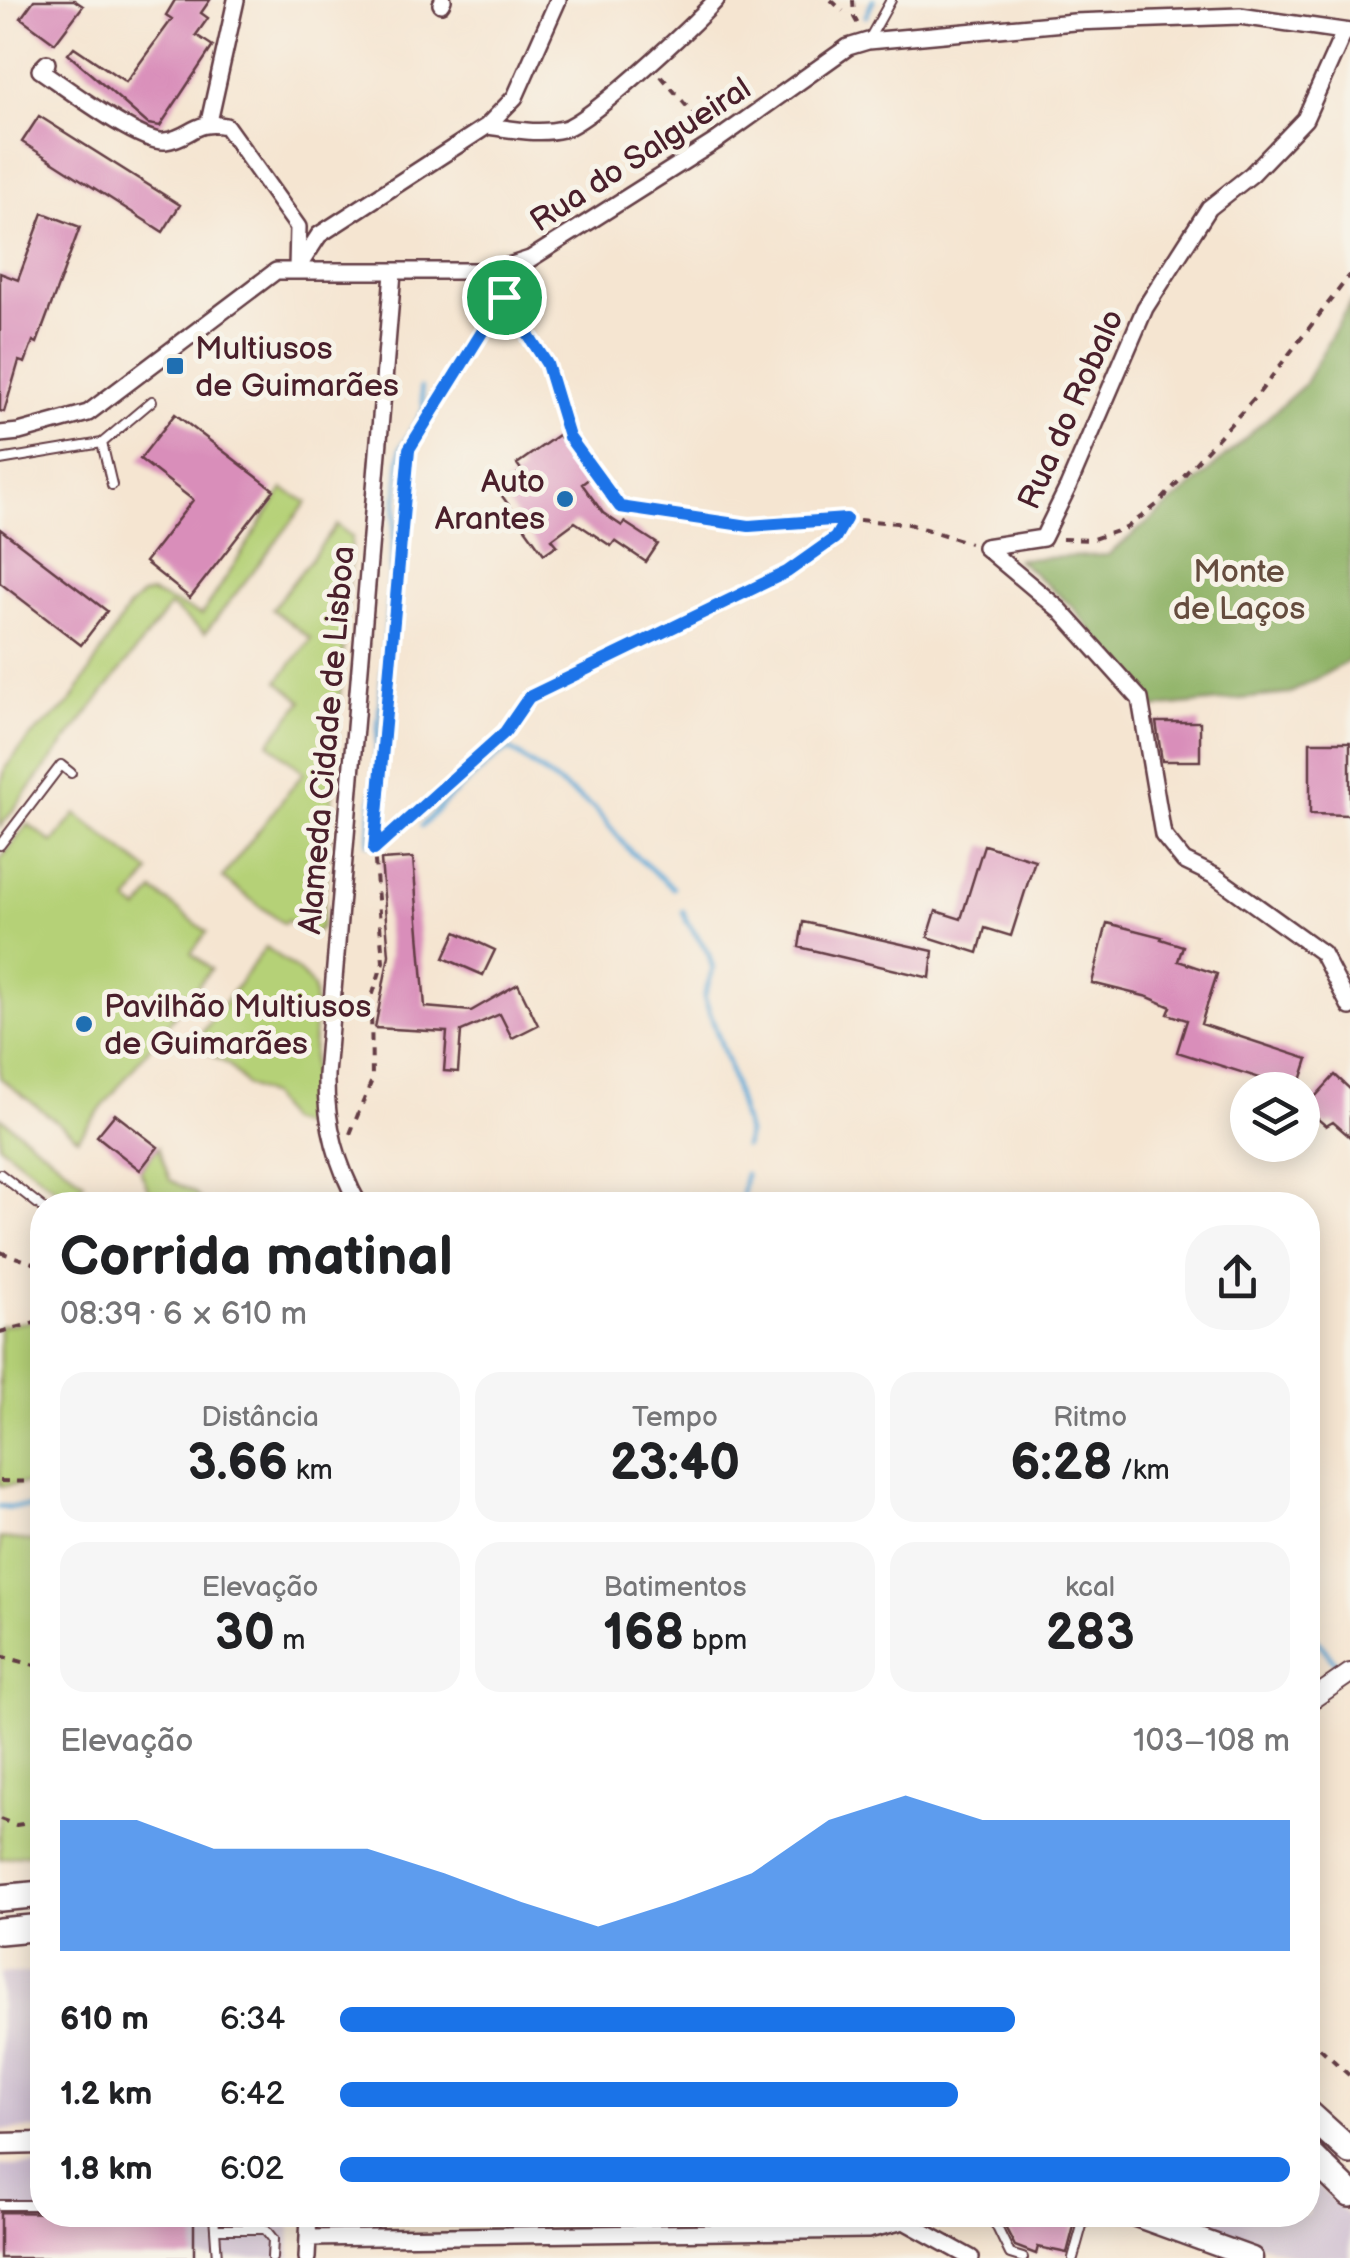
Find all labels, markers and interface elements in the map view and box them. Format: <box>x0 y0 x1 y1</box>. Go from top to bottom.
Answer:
street label: Rua do Salgueiral <box>523 69 758 241</box>
pin <box>462 255 547 340</box>
icon: arrive <box>477 270 532 325</box>
street label: Rua do Robalo <box>1010 304 1133 516</box>
place label: Multiusos de Guimarães <box>195 330 399 406</box>
marker: Multiusos de Guimarães <box>164 355 186 377</box>
place label: Auto Arantes <box>435 463 545 539</box>
marker: Auto Arantes <box>554 488 576 510</box>
street label: Alameda Cidade de Lisboa <box>291 544 364 936</box>
park label: Monte de Laços <box>1173 553 1305 629</box>
place label: Pavilhão Multiusos de Guimarães <box>104 988 371 1064</box>
marker: Pavilhão Multiusos de Guimarães <box>73 1013 95 1035</box>
map controls <box>1230 1072 1320 1162</box>
button: layers <box>1230 1072 1320 1162</box>
text: Corrida matinal <box>60 1224 453 1291</box>
button: share <box>1185 1225 1290 1330</box>
text: 08:39 · 6 × 610 m <box>60 1295 307 1334</box>
text: Distância <box>201 1401 319 1434</box>
text: Tempo <box>632 1401 718 1434</box>
text: Ritmo <box>1053 1401 1127 1434</box>
text: 3.66 <box>187 1434 288 1494</box>
text: 23:40 <box>610 1434 740 1494</box>
text: 6:28 <box>1010 1434 1113 1494</box>
text: km <box>288 1454 333 1487</box>
text: /km <box>1113 1454 1170 1487</box>
text: Elevação <box>202 1571 318 1604</box>
text: Batimentos <box>603 1571 747 1604</box>
text: kcal <box>1065 1571 1115 1604</box>
text: 30 <box>214 1604 275 1664</box>
text: 168 <box>603 1604 684 1664</box>
text: 283 <box>1045 1604 1135 1664</box>
text: m <box>275 1624 306 1657</box>
text: bpm <box>684 1624 747 1657</box>
text: Elevação <box>60 1722 193 1761</box>
text: 103–108 m <box>1133 1722 1290 1761</box>
text: 610 m <box>60 2000 149 2039</box>
text: 6:34 <box>220 2000 285 2039</box>
text: 1.2 km <box>60 2075 152 2114</box>
text: 6:42 <box>220 2075 284 2114</box>
text: 1.8 km <box>60 2150 152 2189</box>
text: 6:02 <box>220 2150 284 2189</box>

